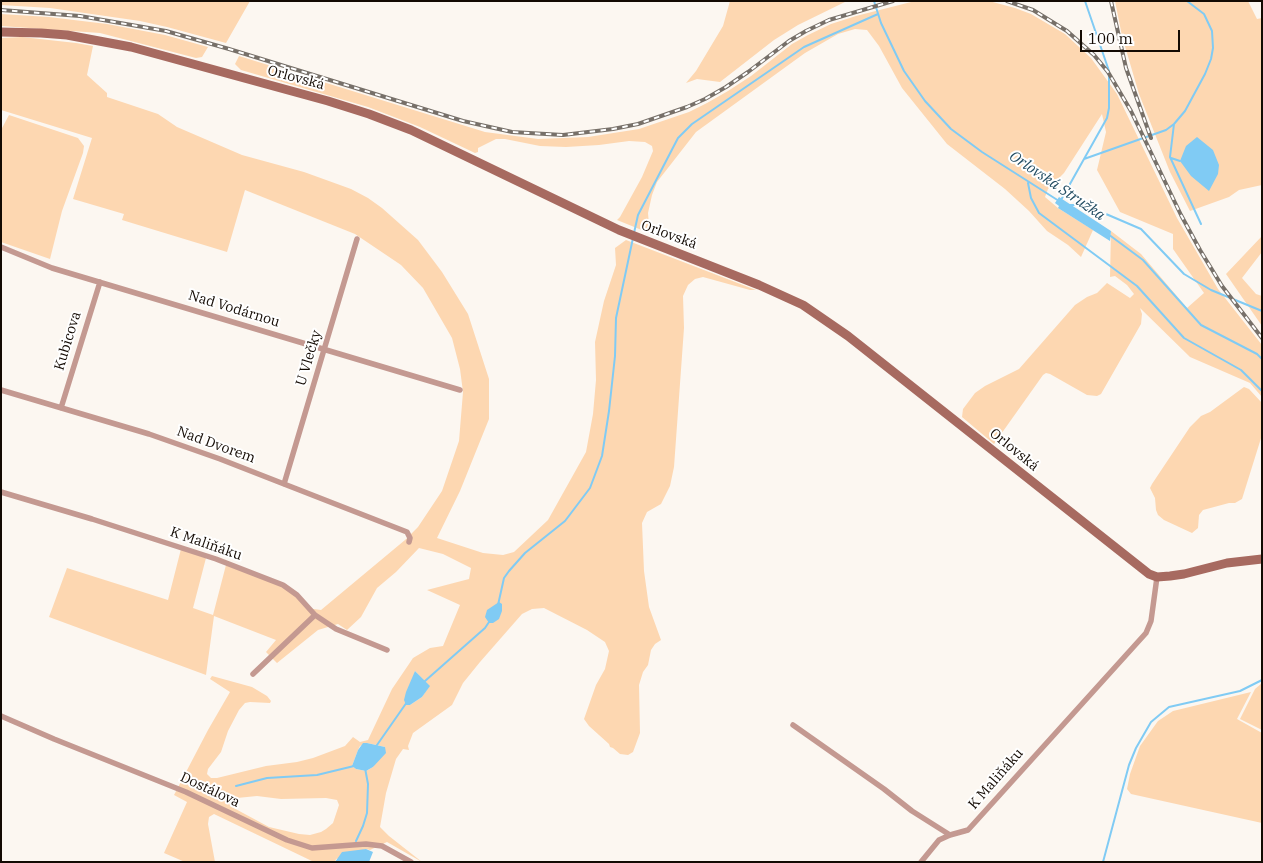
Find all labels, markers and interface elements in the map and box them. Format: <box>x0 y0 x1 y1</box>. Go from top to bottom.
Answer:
scale bar <box>1083 20 1183 52</box>
text: 100 m <box>1088 29 1133 48</box>
street label: Orlovská <box>266 62 326 94</box>
water label: Orlovská Stružka <box>1006 147 1108 225</box>
street label: Orlovská <box>639 217 699 253</box>
street label: Nad Vodárnou <box>186 287 282 331</box>
street label: Kubicova <box>51 309 85 373</box>
street label: U Vlečky <box>293 328 325 388</box>
street label: Nad Dvorem <box>174 423 258 467</box>
street label: Orlovská <box>986 425 1042 475</box>
street label: K Maliňáku <box>168 524 244 564</box>
street label: K Maliňáku <box>965 745 1027 813</box>
street label: Dostálova <box>177 769 243 811</box>

